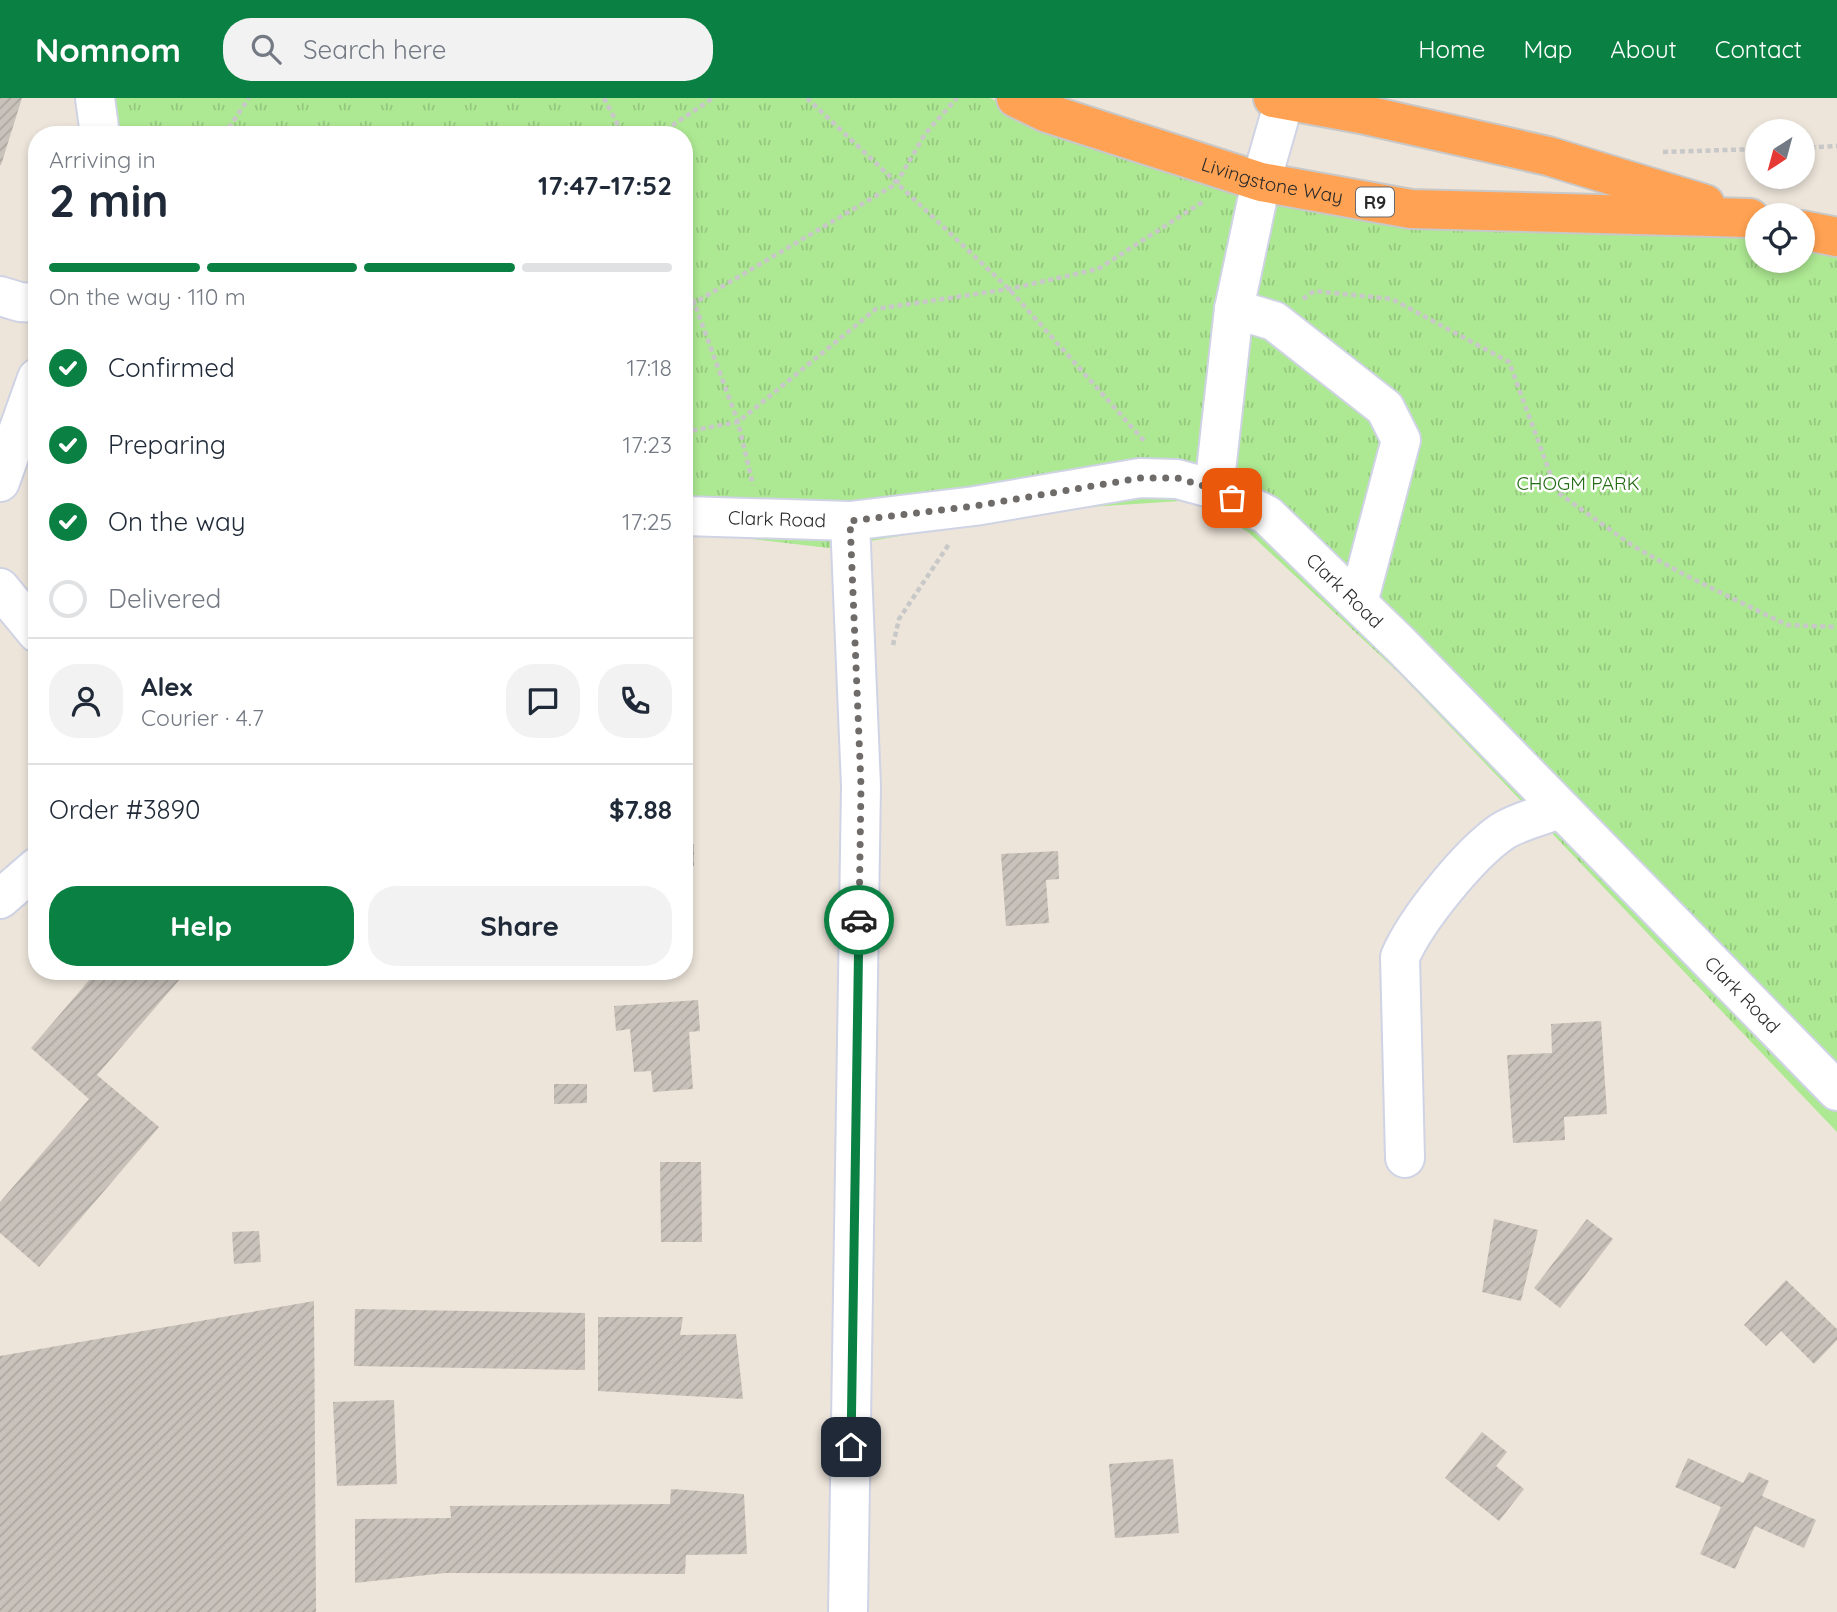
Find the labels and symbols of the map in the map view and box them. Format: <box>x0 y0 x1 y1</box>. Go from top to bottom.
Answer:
north arrow <box>1745 119 1815 189</box>
street label: Livingstone Way <box>1198 152 1345 209</box>
road number: R9 <box>1356 188 1394 217</box>
pin <box>1202 468 1262 528</box>
park label: CHOGM PARK <box>1516 471 1640 495</box>
street label: Clark Road <box>728 505 826 532</box>
street label: Clark Road <box>1301 548 1388 633</box>
courier <box>824 885 894 955</box>
street label: Clark Road <box>1700 951 1785 1038</box>
pin <box>821 1417 881 1477</box>

